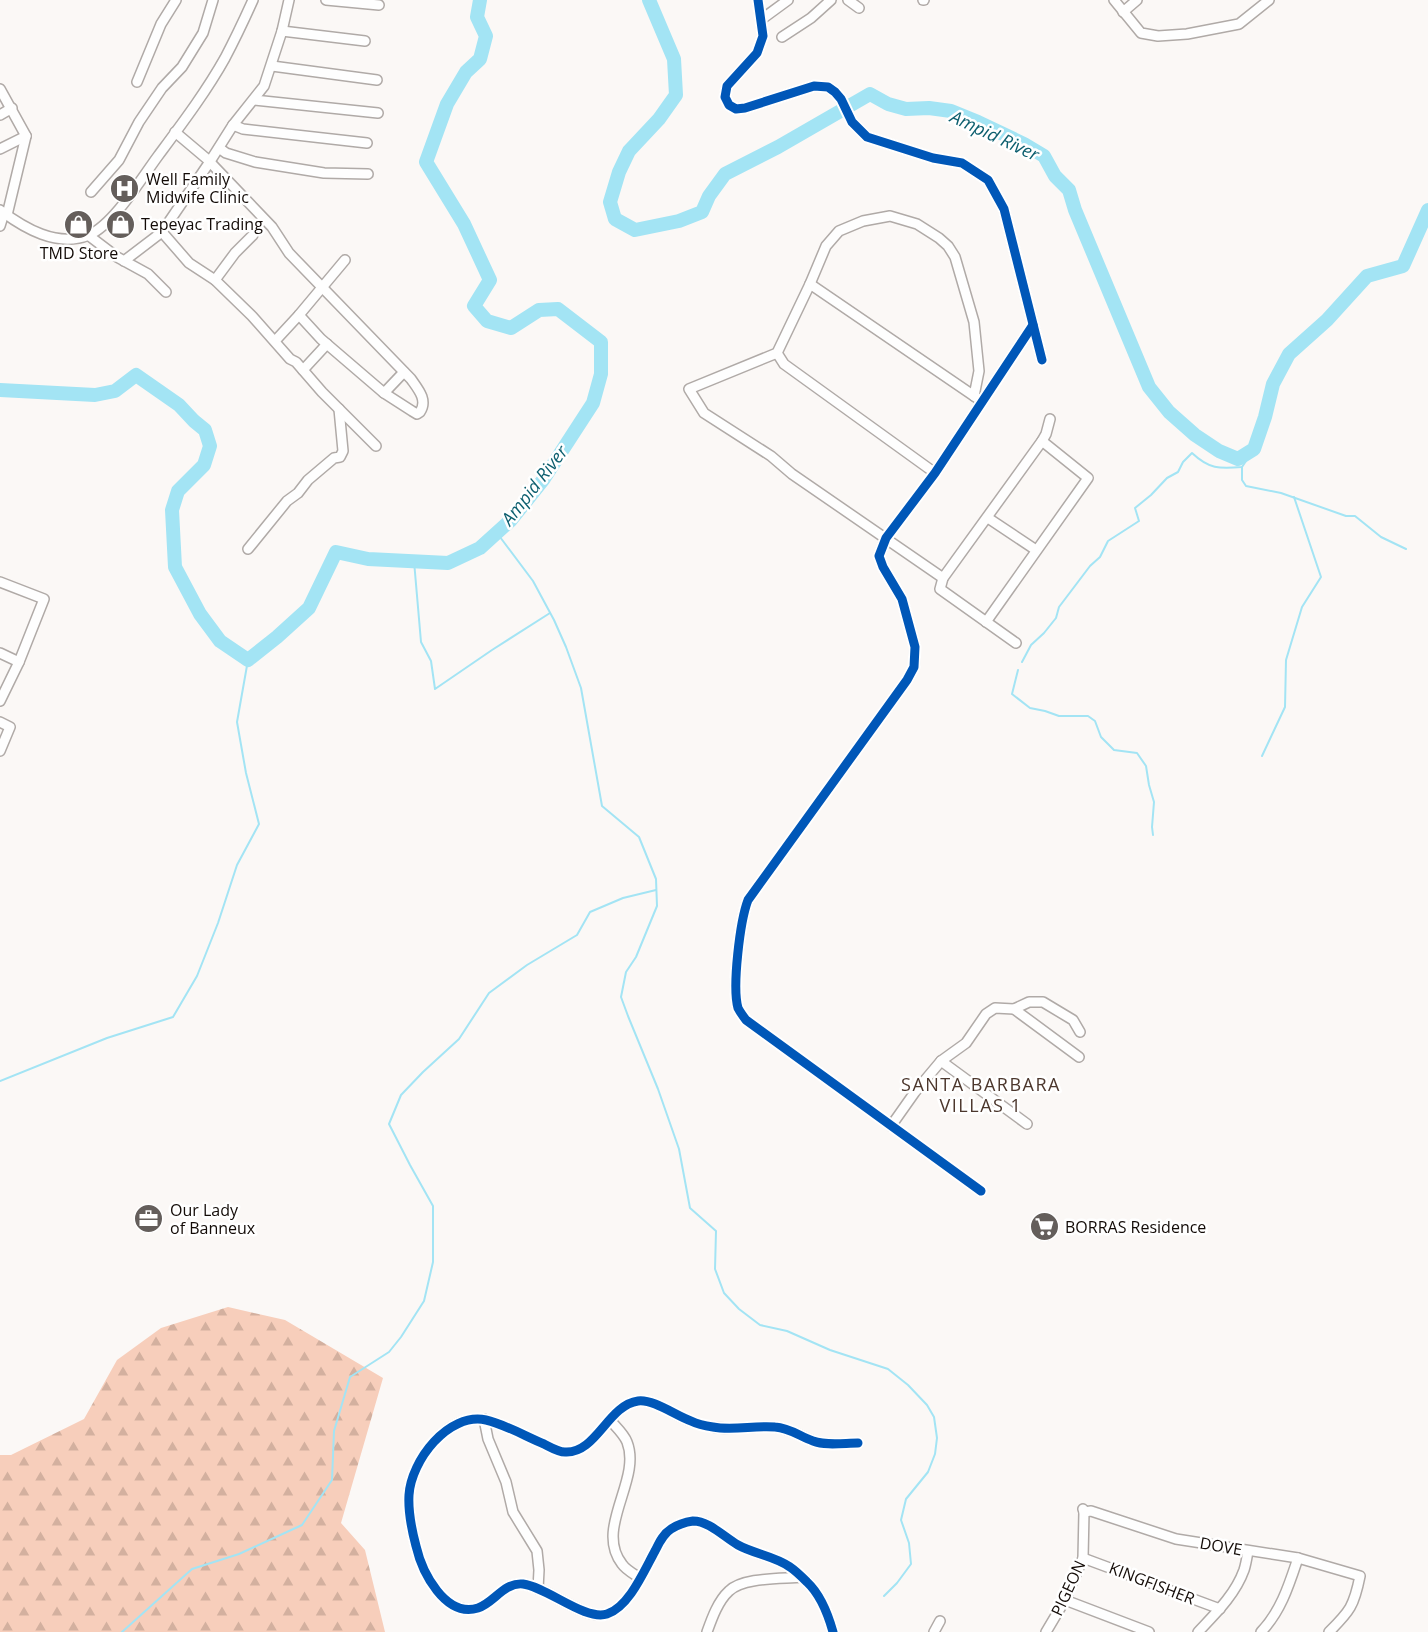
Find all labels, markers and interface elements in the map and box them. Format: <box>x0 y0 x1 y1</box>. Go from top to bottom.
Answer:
water label: Ampid River <box>945 103 1044 166</box>
place label: Well Family Midwife Clinic <box>146 168 249 208</box>
hospital icon: Well Family Midwife Clinic <box>109 172 141 204</box>
shop icon: Tepeyac Trading <box>104 208 136 240</box>
shop icon: TMD Store <box>63 209 95 241</box>
place label: Tepeyac Trading <box>141 213 263 235</box>
place label: TMD Store <box>40 242 118 264</box>
water label: Ampid River <box>494 439 573 531</box>
district label: SANTA BARBARA VILLAS 1 <box>901 1072 1061 1117</box>
place label: Our Lady of Banneux <box>170 1199 256 1239</box>
office icon: Our Lady of Banneux <box>133 1203 165 1235</box>
supermarket icon: BORRAS Residence <box>1028 1211 1060 1243</box>
place label: BORRAS Residence <box>1065 1216 1206 1238</box>
street label: DOVE <box>1198 1531 1244 1561</box>
street label: PIGEON <box>1046 1557 1090 1619</box>
street label: KINGFISHER <box>1106 1557 1198 1609</box>

